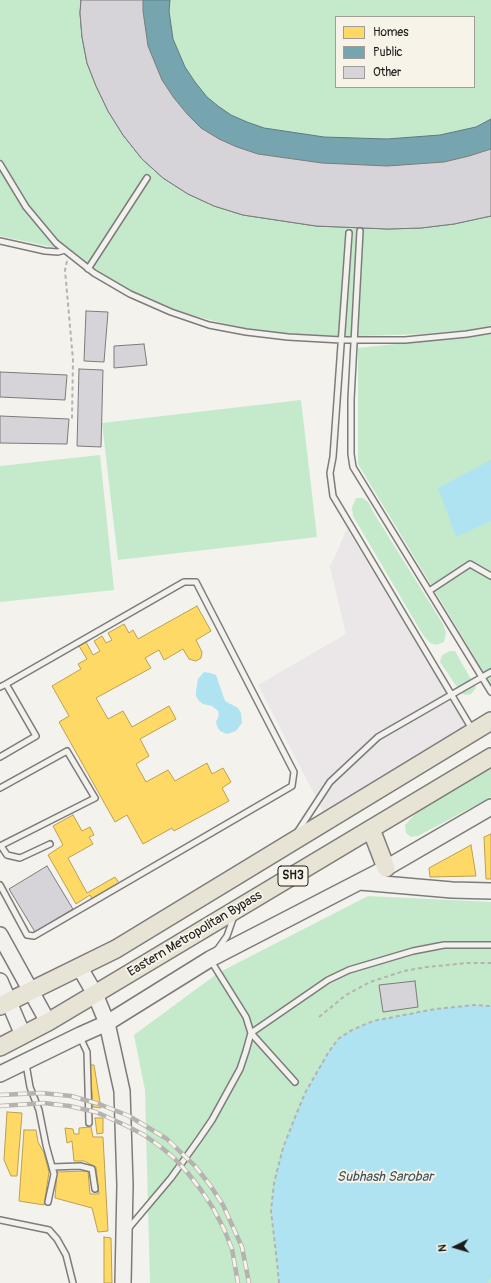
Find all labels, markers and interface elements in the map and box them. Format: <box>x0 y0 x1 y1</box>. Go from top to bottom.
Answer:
legend <box>335 16 475 88</box>
text: Homes <box>373 25 409 40</box>
text: Public <box>373 45 403 60</box>
text: Other <box>373 65 401 80</box>
road number: SH3 <box>278 866 308 886</box>
street label: Eastern Metropolitan Bypass <box>125 888 265 980</box>
water label: Subhash Sarobar <box>337 1169 433 1185</box>
north arrow <box>435 1227 475 1267</box>
text: N <box>436 1244 449 1252</box>

